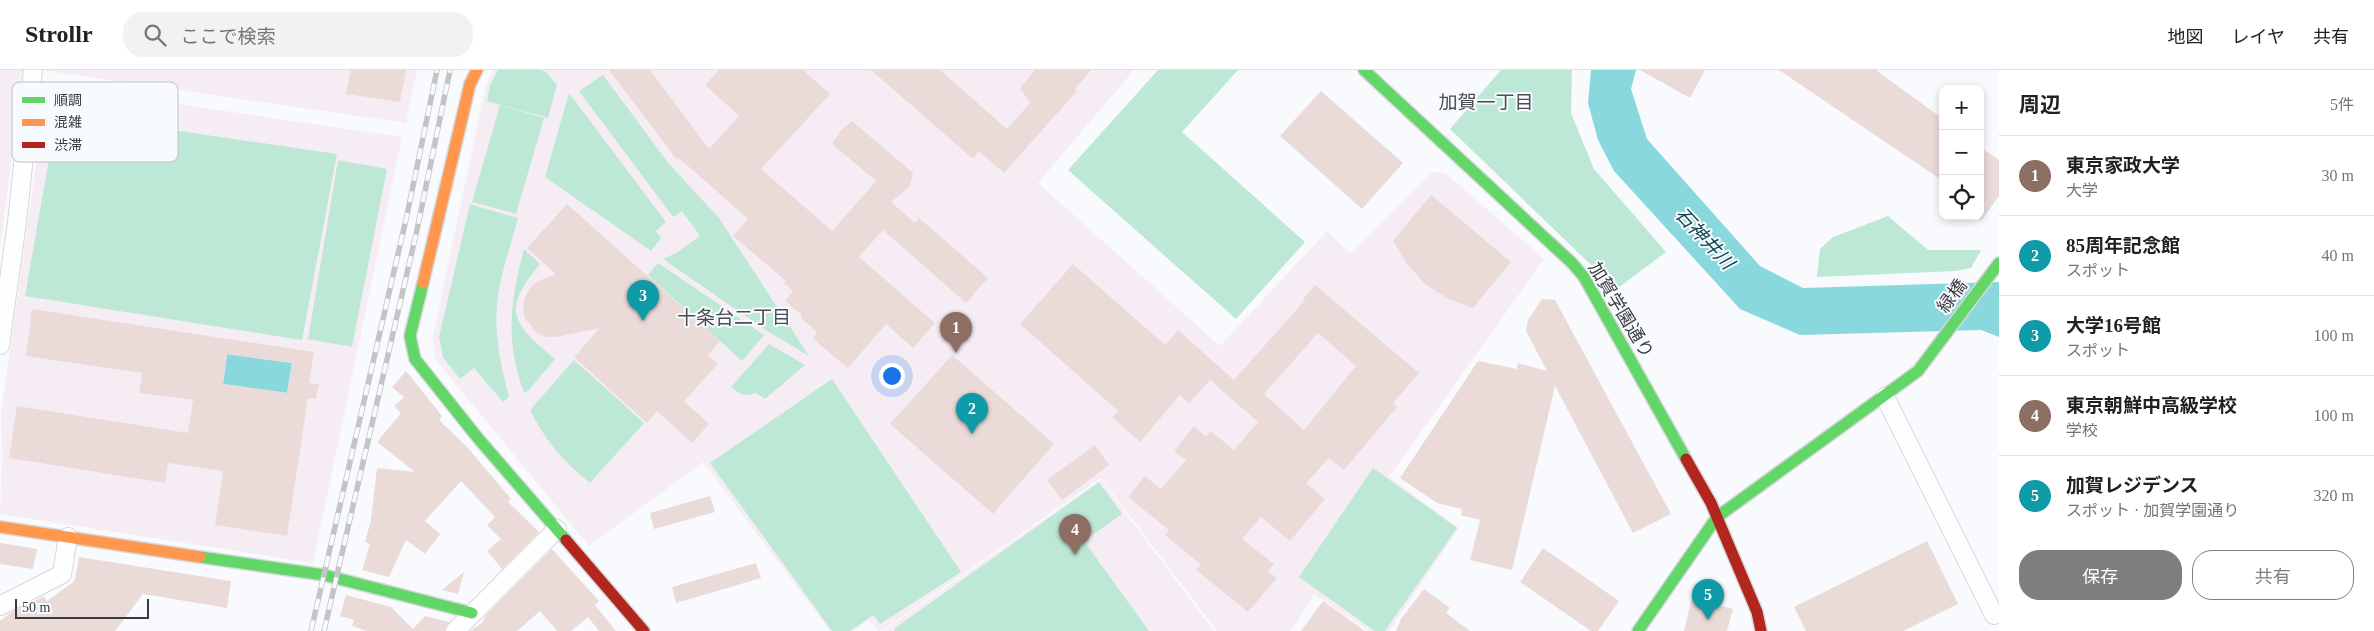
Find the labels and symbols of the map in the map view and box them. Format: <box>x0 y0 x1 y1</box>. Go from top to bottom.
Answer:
legend <box>12 82 178 162</box>
district label: 加賀一丁目 <box>1438 92 1534 113</box>
text: 順調 <box>54 93 82 108</box>
text: 混雑 <box>54 114 82 130</box>
text: 渋滞 <box>54 138 82 153</box>
water label: 石神井川 <box>1671 203 1740 275</box>
street label: 加賀学園通り <box>1585 259 1657 361</box>
street label: 緑橋 <box>1933 276 1971 316</box>
pin: 3 <box>627 280 659 321</box>
district label: 十条台二丁目 <box>677 307 791 328</box>
pin: 1 <box>940 312 972 353</box>
your location <box>879 363 905 389</box>
pin: 2 <box>956 393 988 434</box>
pin: 4 <box>1059 514 1091 555</box>
pin: 5 <box>1692 579 1724 620</box>
scale bar <box>15 596 149 619</box>

